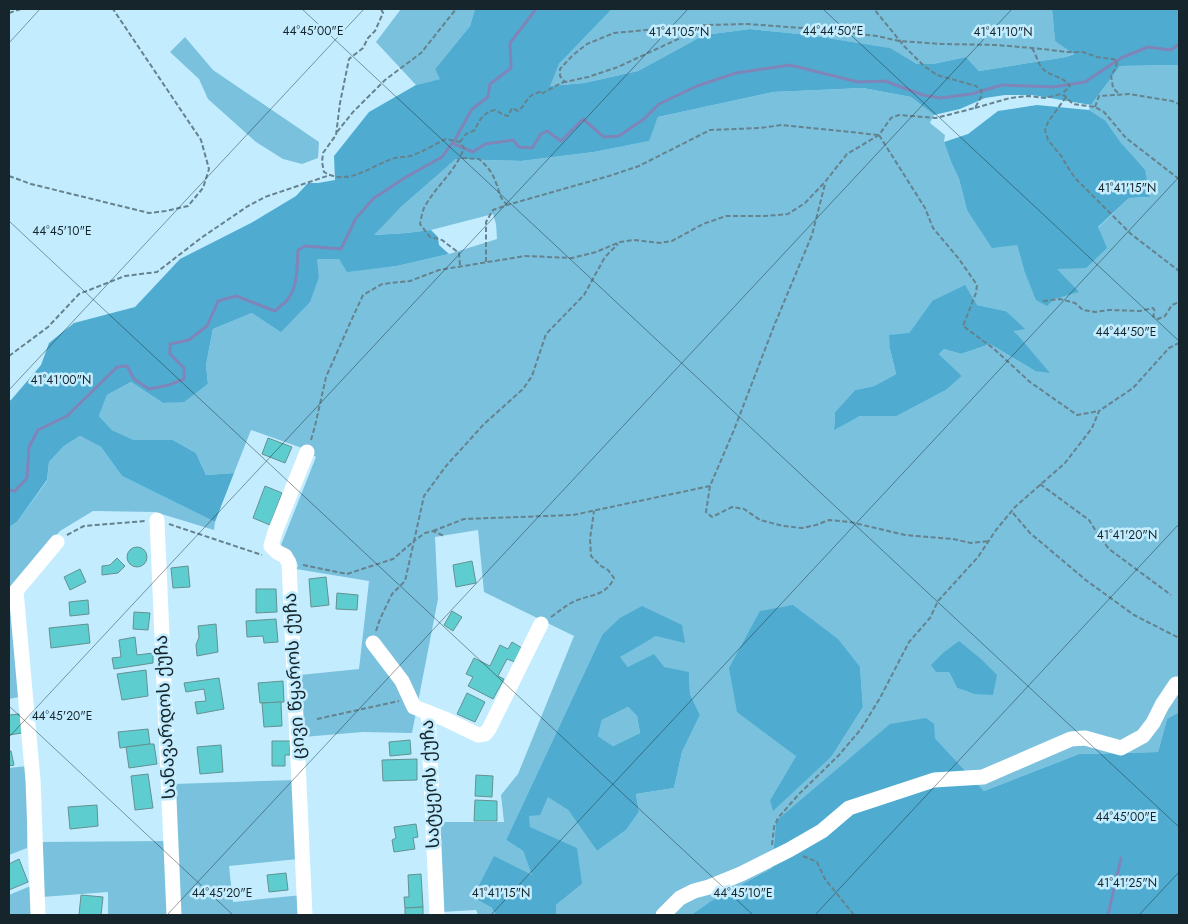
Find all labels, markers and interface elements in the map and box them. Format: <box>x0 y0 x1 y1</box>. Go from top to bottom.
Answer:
text: 44°45'00"E <box>282 22 344 40</box>
text: 44°44'50"E <box>803 22 863 40</box>
text: 41°41'05"N <box>649 23 709 41</box>
text: 41°41'10"N <box>973 23 1033 41</box>
text: 41°41'15"N <box>1098 179 1156 197</box>
text: 44°45'10"E <box>32 222 92 240</box>
text: 44°44'50"E <box>1096 323 1156 341</box>
text: 41°41'00"N <box>31 371 91 389</box>
text: 41°41'20"N <box>1097 526 1157 544</box>
street label: ცივი წყაროს ქუჩა <box>277 592 311 760</box>
street label: სანავარდოს ქუჩა <box>148 634 182 800</box>
text: 44°45'20"E <box>32 707 92 725</box>
street label: სატყეოს ქუჩა <box>414 719 446 849</box>
text: 44°45'00"E <box>1095 808 1157 826</box>
text: 41°41'25"N <box>1097 874 1157 892</box>
text: 44°45'20"E <box>192 884 252 902</box>
text: 41°41'15"N <box>472 884 530 902</box>
text: 44°45'10"E <box>713 884 773 902</box>

